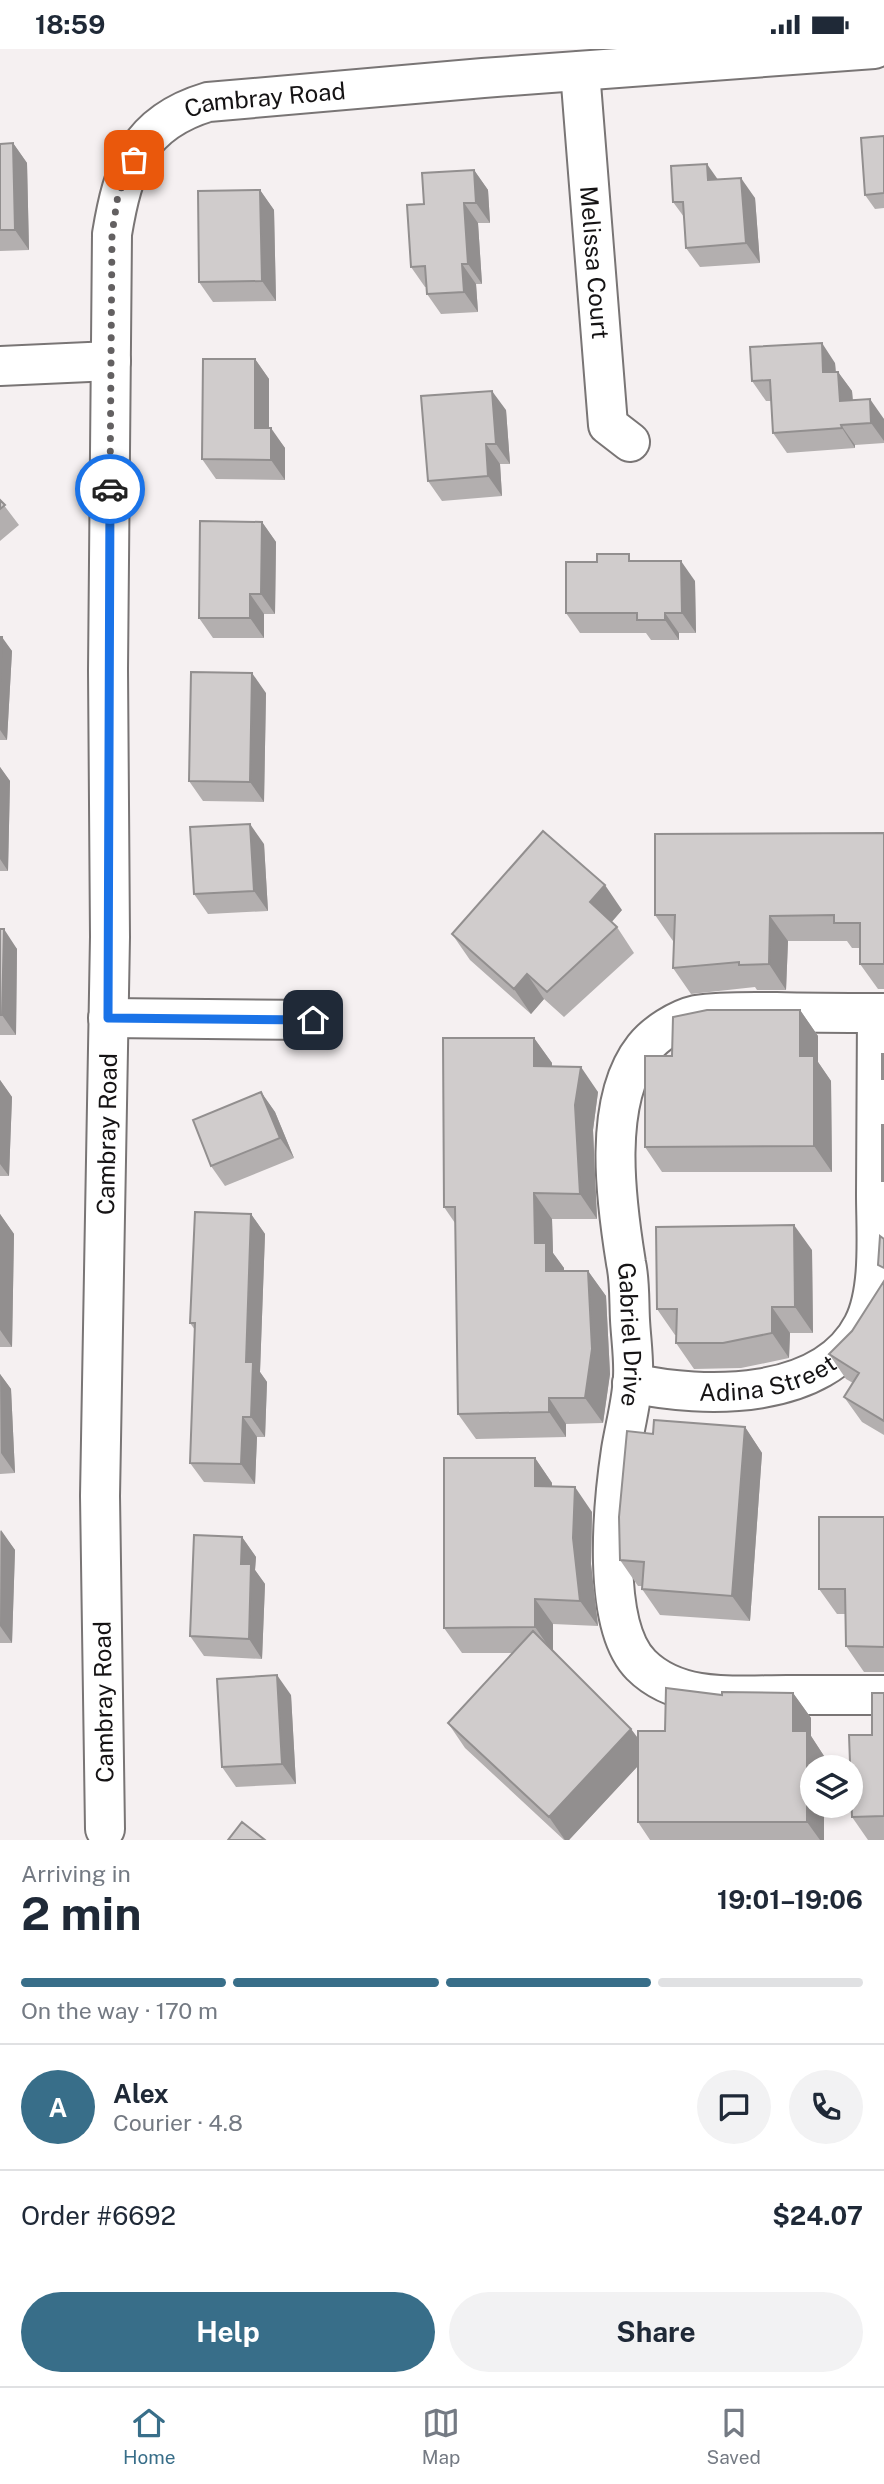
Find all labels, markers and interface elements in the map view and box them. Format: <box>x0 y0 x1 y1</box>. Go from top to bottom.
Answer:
text: 18:59 <box>35 9 105 40</box>
street label: Cambray Road <box>180 76 347 123</box>
pin <box>104 130 164 190</box>
icon: bag <box>115 141 153 179</box>
street label: Melissa Court <box>575 185 615 340</box>
courier <box>75 454 145 524</box>
icon: car <box>91 470 129 508</box>
pin <box>283 990 343 1050</box>
icon: home <box>294 1001 332 1039</box>
street label: Cambray Road <box>91 1053 122 1215</box>
street label: Gabriel Drive <box>612 1261 647 1409</box>
street label: Adina Street <box>699 1349 841 1406</box>
street label: Cambray Road <box>88 1621 118 1783</box>
map controls <box>800 1755 863 1818</box>
button: layers <box>800 1755 863 1818</box>
text: Arriving in <box>21 1860 131 1887</box>
text: 19:01–19:06 <box>717 1884 863 1915</box>
text: 2 min <box>21 1886 141 1940</box>
text: On the way · 170 m <box>21 1997 218 2024</box>
button: chat <box>697 2070 771 2144</box>
button: phone <box>789 2070 863 2144</box>
text: Alex <box>113 2078 169 2109</box>
text: A <box>49 2092 67 2123</box>
text: Courier · 4.8 <box>113 2109 243 2136</box>
text: Order #6692 <box>21 2200 176 2231</box>
text: $24.07 <box>772 2200 863 2231</box>
button: Help <box>21 2292 435 2372</box>
button: Share <box>449 2292 863 2372</box>
tab: Home <box>123 2404 175 2468</box>
tab: Map <box>422 2404 460 2468</box>
tab: Saved <box>707 2404 761 2468</box>

